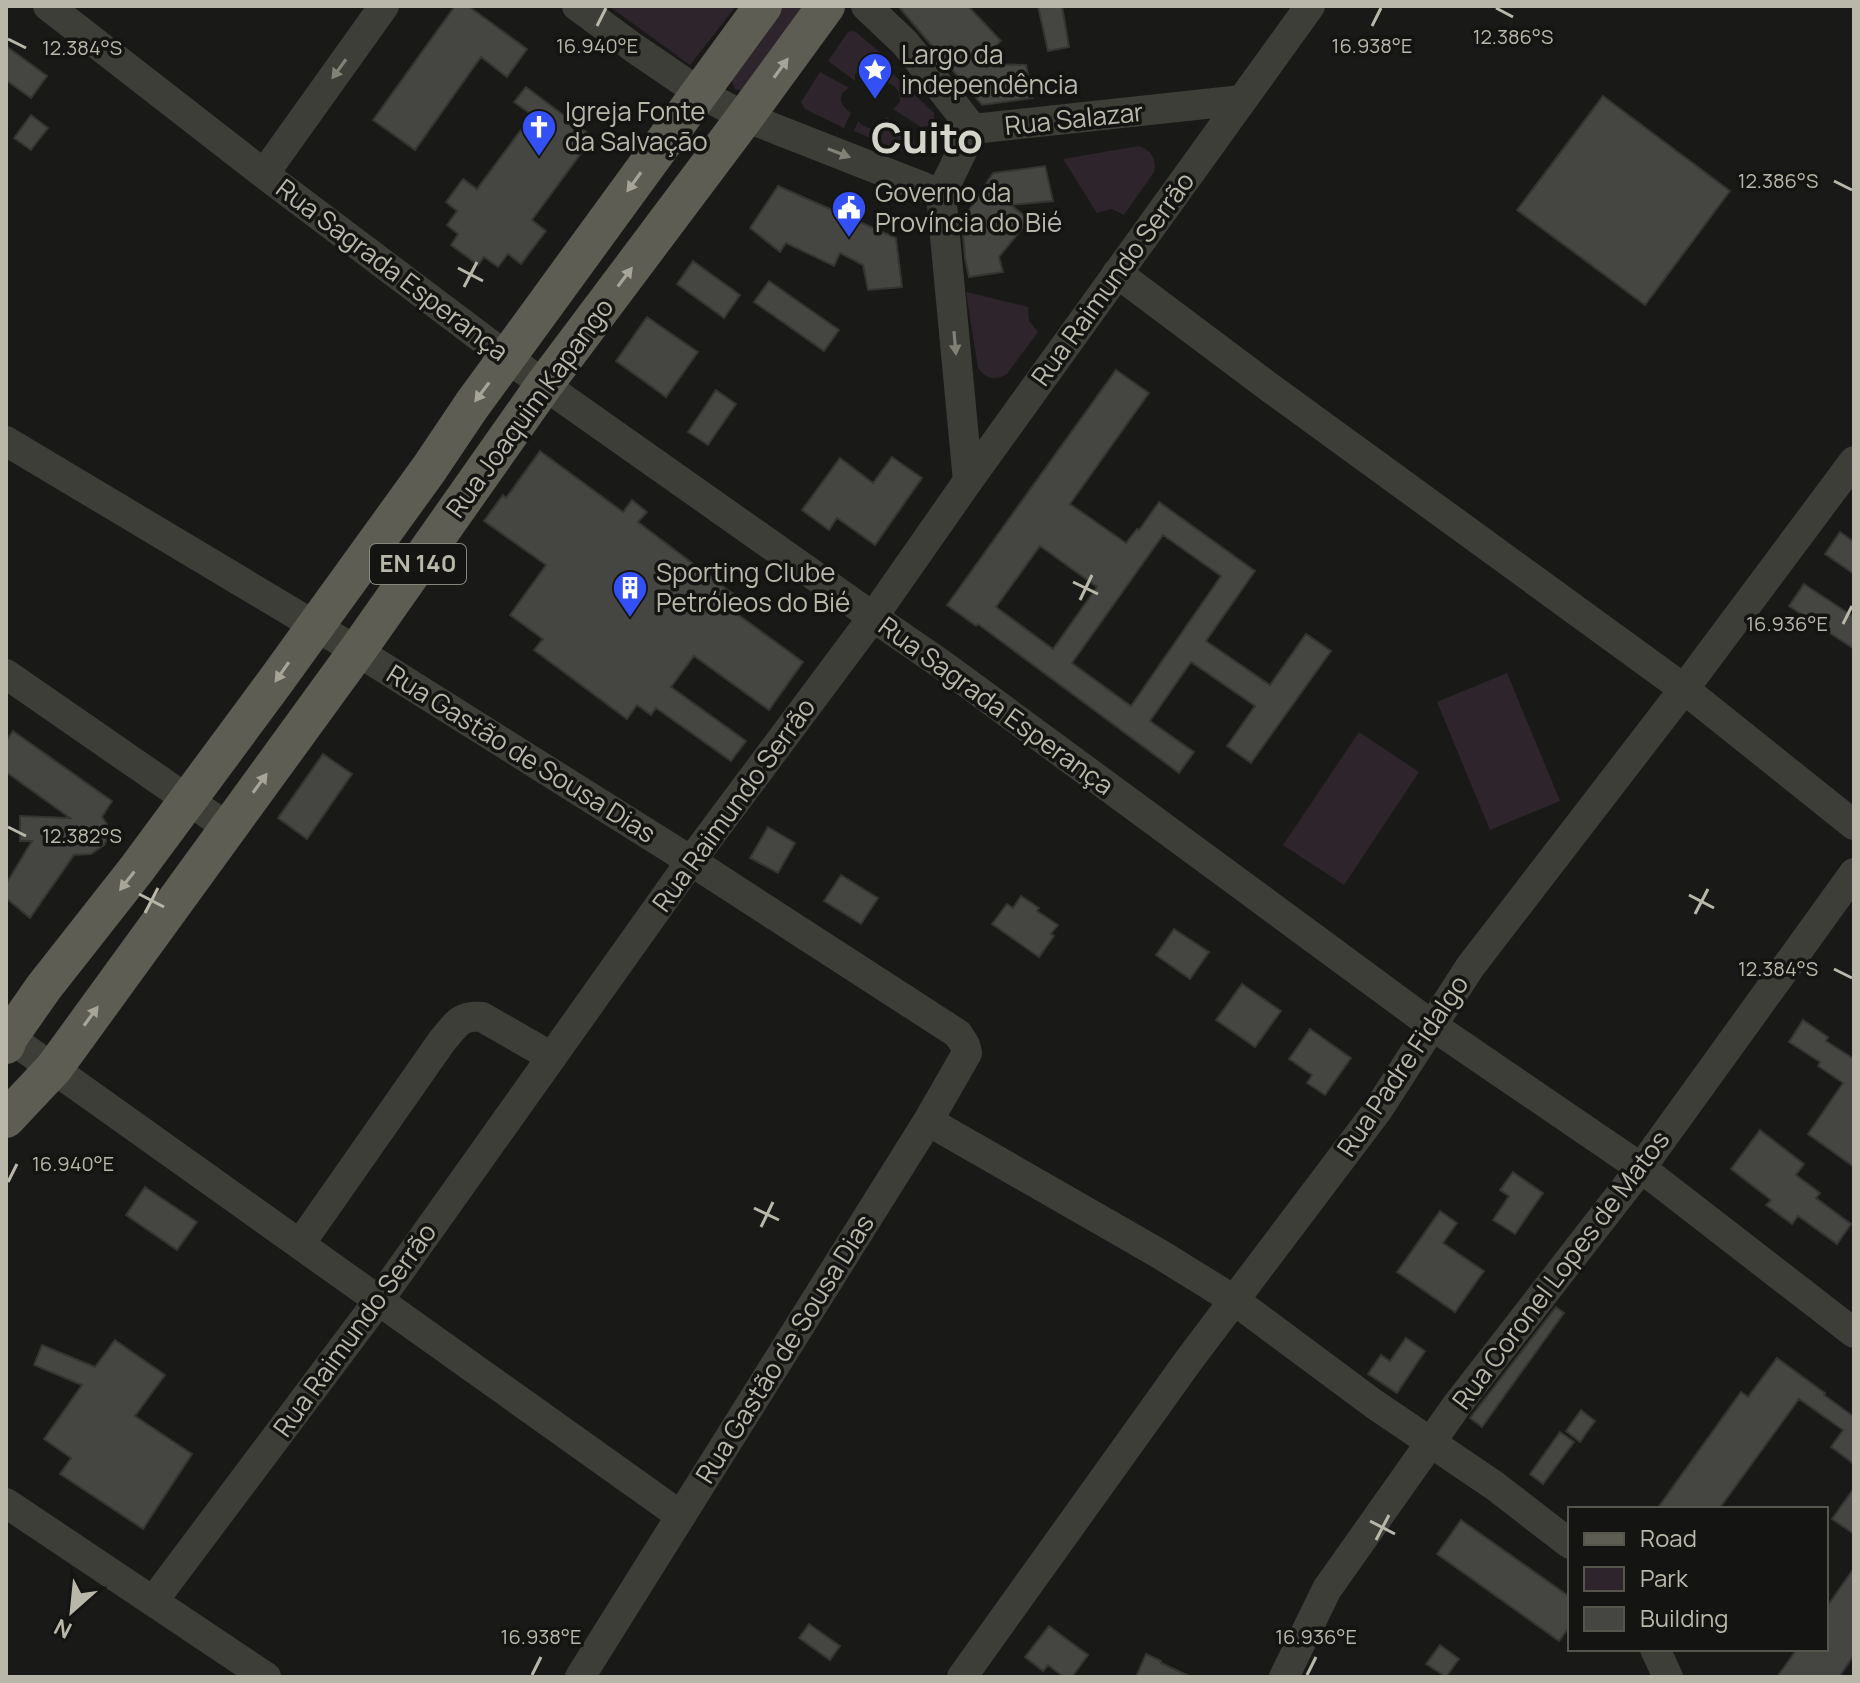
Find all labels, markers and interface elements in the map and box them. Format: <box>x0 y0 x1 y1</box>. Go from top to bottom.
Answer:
text: 12.386°S <box>1473 23 1553 50</box>
text: 16.940°E <box>556 32 638 59</box>
text: 16.938°E <box>1332 32 1412 59</box>
text: 12.384°S <box>42 34 122 61</box>
place label: Largo da independência <box>901 36 1078 102</box>
place icon: Largo da independência <box>856 51 894 101</box>
one-way arrow <box>772 58 788 79</box>
one-way arrow <box>332 59 347 80</box>
place label: Igreja Fonte da Salvação <box>565 93 708 159</box>
street label: Rua Salazar <box>1003 93 1145 143</box>
church icon: Igreja Fonte da Salvação <box>520 108 558 158</box>
district label: Cuito <box>871 108 983 166</box>
one-way arrow <box>827 147 851 160</box>
street label: Rua Raimundo Serrão <box>1022 164 1202 393</box>
text: 12.386°S <box>1738 167 1818 194</box>
street label: Rua Sagrada Esperança <box>269 170 516 368</box>
one-way arrow <box>627 171 642 192</box>
place label: Governo da Província do Bié <box>875 174 1062 240</box>
public building icon: Governo da Província do Bié <box>830 189 868 239</box>
one-way arrow <box>617 267 633 287</box>
street label: Rua Joaquim Kapango <box>437 290 621 525</box>
one-way arrow <box>949 331 962 356</box>
one-way arrow <box>474 382 490 403</box>
road number: EN 140 <box>370 544 466 584</box>
place label: Sporting Clube Petróleos do Bié <box>656 554 850 620</box>
building icon: Sporting Clube Petróleos do Bié <box>611 569 649 619</box>
street label: Rua Sagrada Esperança <box>872 608 1121 803</box>
text: 16.936°E <box>1746 610 1828 637</box>
street label: Rua Gastão de Sousa Dias <box>380 656 663 851</box>
one-way arrow <box>275 662 290 683</box>
street label: Rua Raimundo Serrão <box>643 690 823 919</box>
one-way arrow <box>252 772 267 793</box>
text: 12.382°S <box>42 822 122 849</box>
one-way arrow <box>120 871 136 891</box>
text: 12.384°S <box>1738 955 1818 982</box>
street label: Rua Padre Fidalgo <box>1328 968 1476 1163</box>
one-way arrow <box>83 1006 99 1027</box>
street label: Rua Coronel Lopes de Matos <box>1443 1122 1677 1416</box>
text: 16.940°E <box>32 1150 114 1177</box>
street label: Rua Gastão de Sousa Dias <box>687 1207 882 1490</box>
street label: Rua Raimundo Serrão <box>264 1215 444 1444</box>
legend <box>1568 1507 1828 1651</box>
text: Road <box>1640 1521 1697 1554</box>
text: Park <box>1640 1561 1689 1594</box>
north arrow <box>32 1571 112 1651</box>
text: Building <box>1640 1601 1728 1634</box>
text: N <box>49 1612 77 1646</box>
text: 16.938°E <box>501 1623 581 1650</box>
text: 16.936°E <box>1275 1623 1357 1650</box>

